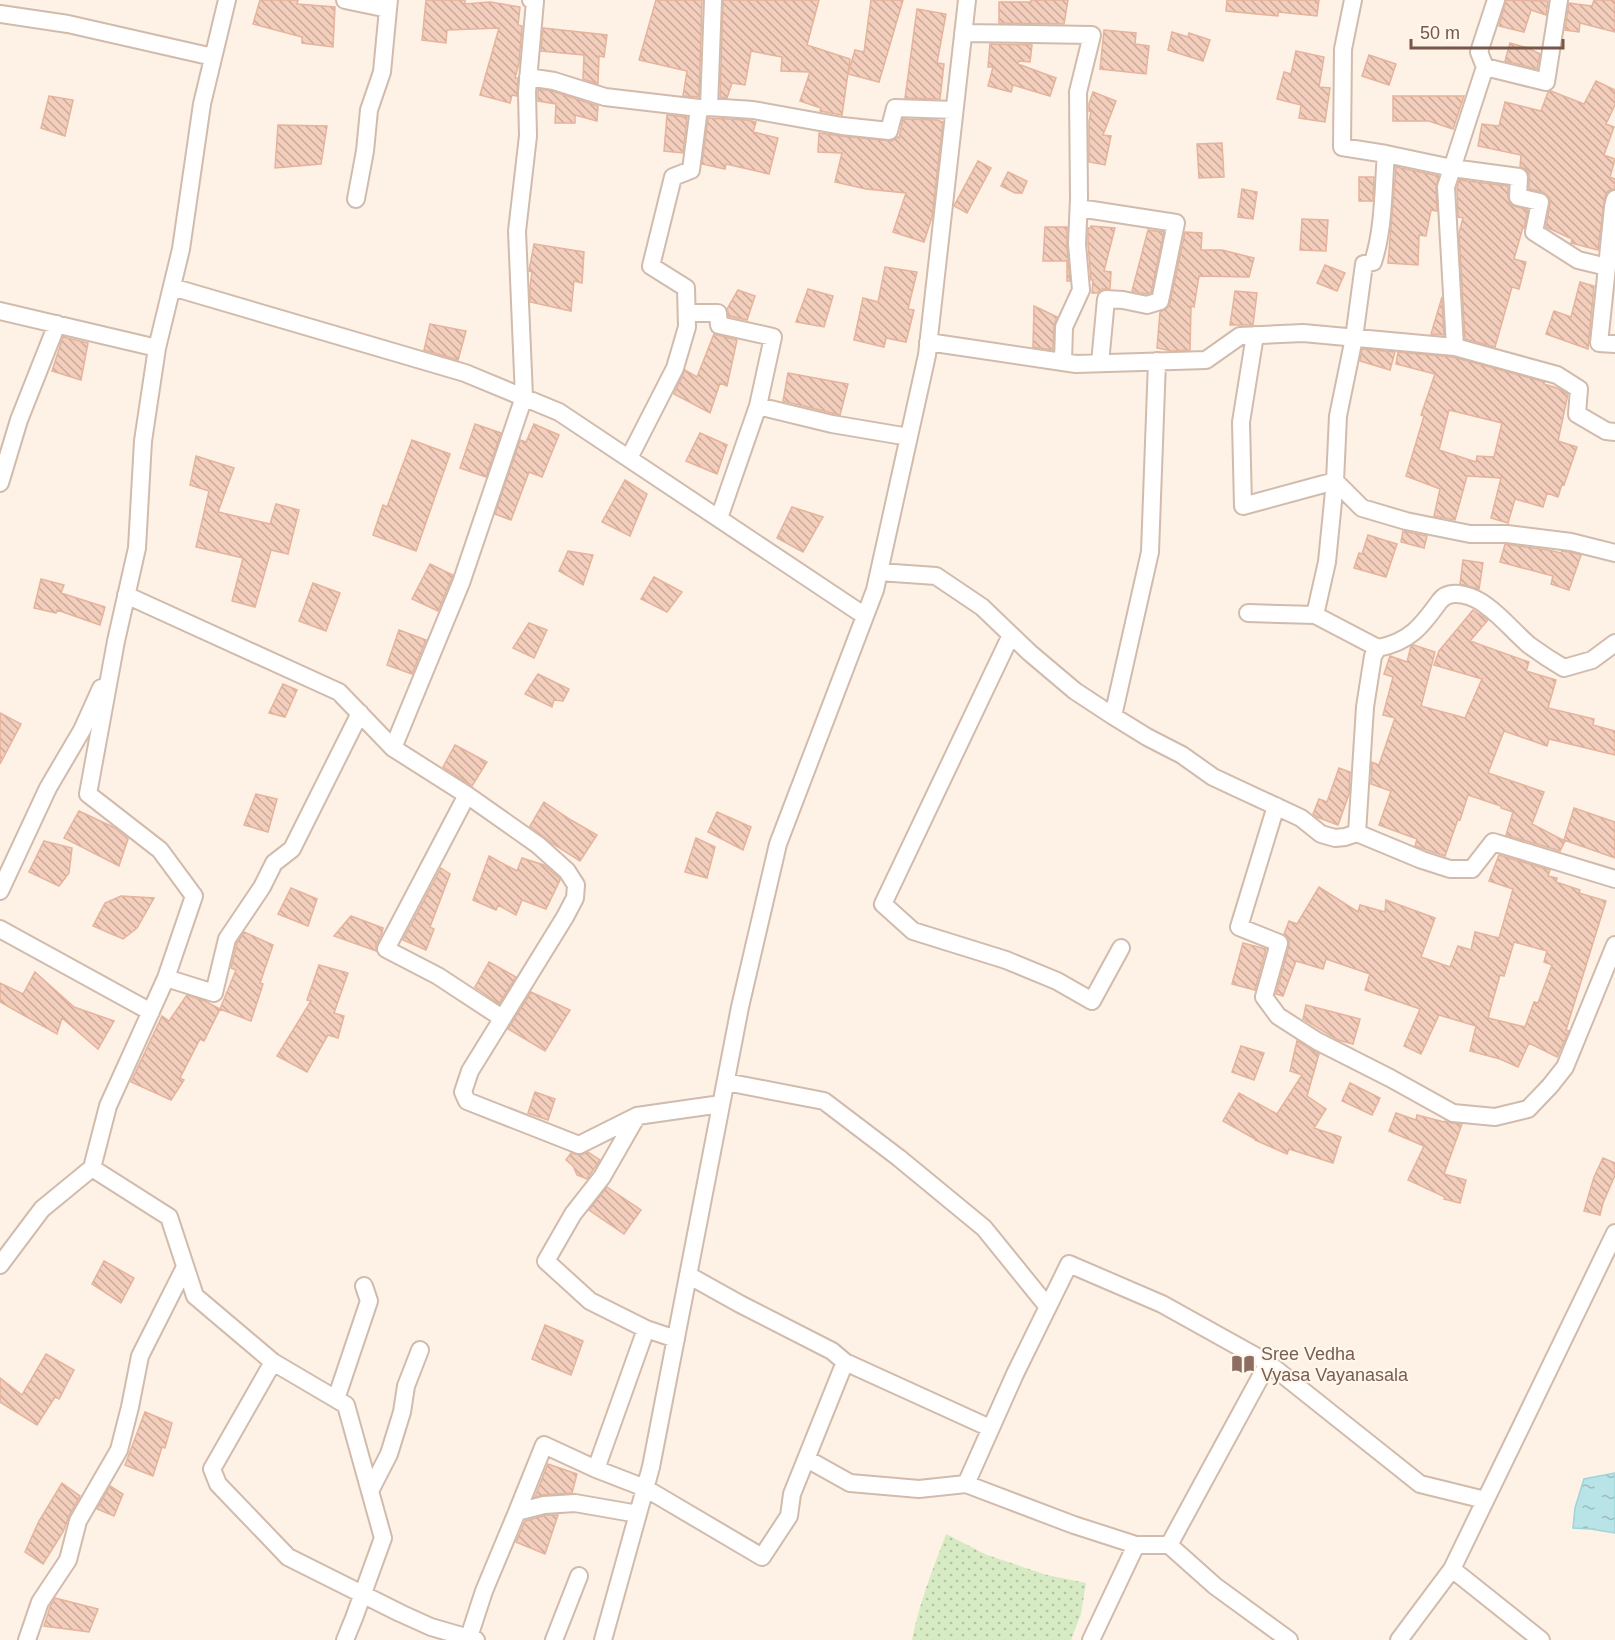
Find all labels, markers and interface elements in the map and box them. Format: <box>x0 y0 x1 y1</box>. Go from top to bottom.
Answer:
scale bar <box>1411 12 1562 50</box>
text: 50 m <box>1420 23 1460 43</box>
place label: Sree Vedha Vyasa Vayanasala <box>1261 1344 1409 1385</box>
library icon: Sree Vedha Vyasa Vayanasala <box>1230 1351 1256 1377</box>

